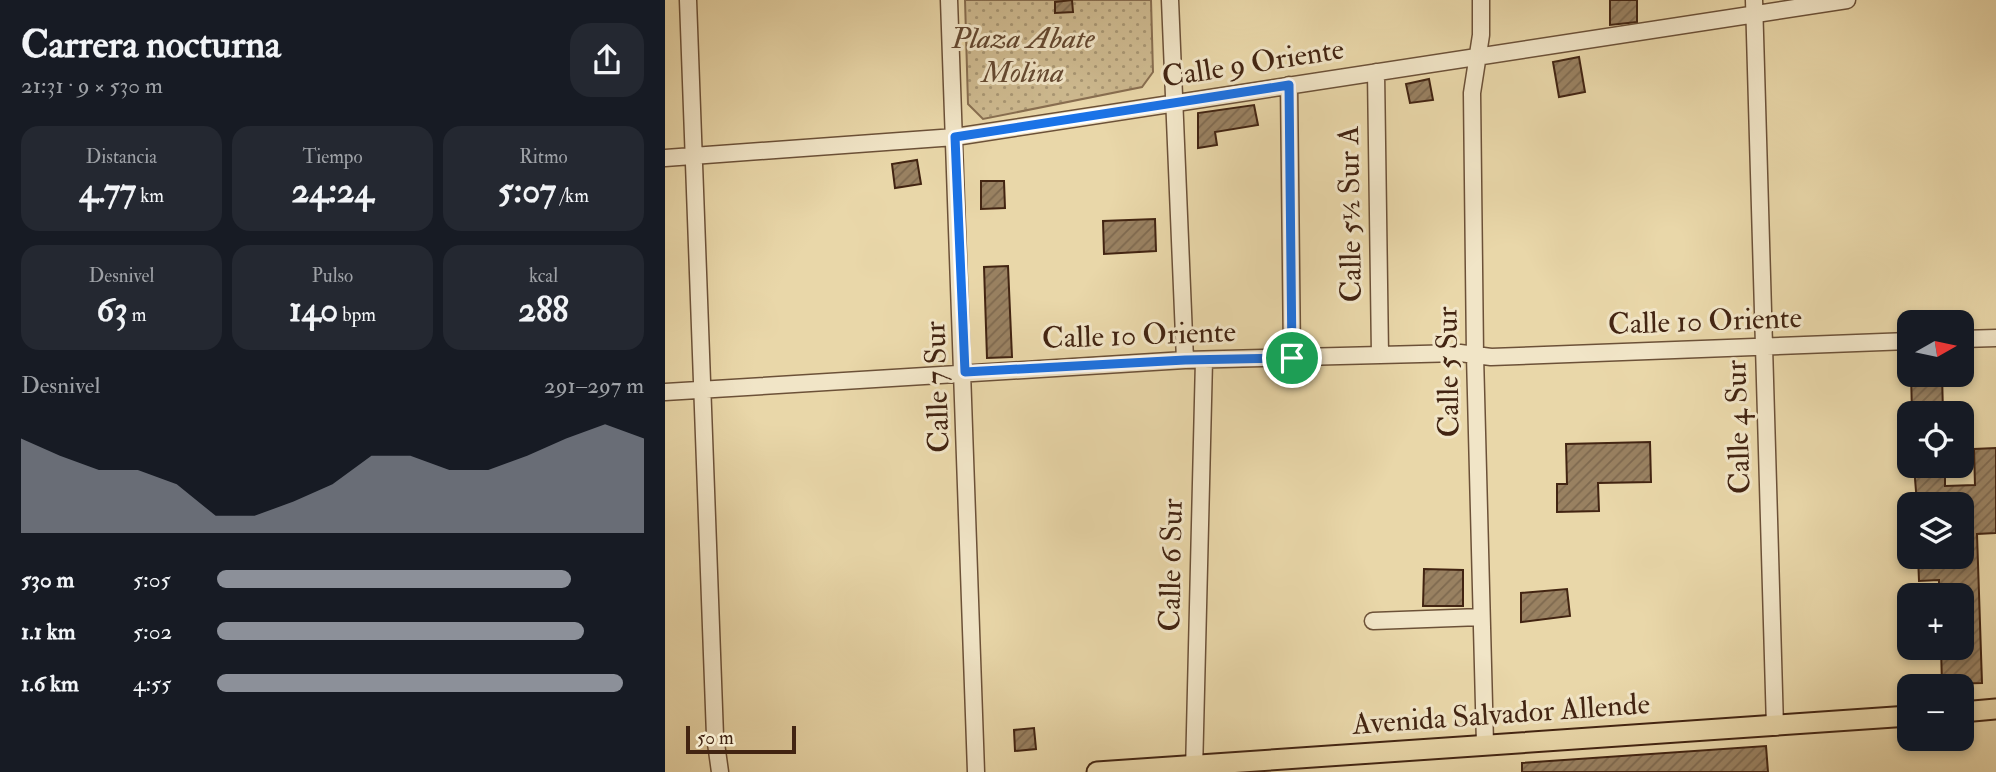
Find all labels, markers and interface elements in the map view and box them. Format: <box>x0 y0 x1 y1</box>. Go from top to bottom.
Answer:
park label: Plaza Abate Molina <box>950 20 1096 91</box>
text: Carrera nocturna <box>21 21 281 69</box>
button: share <box>570 23 644 97</box>
street label: Calle 9 Oriente <box>1159 30 1347 96</box>
text: 21:31 · 9 × 530 m <box>21 71 163 100</box>
street label: Calle 5½ Sur A <box>1330 125 1370 303</box>
text: Distancia <box>86 145 157 169</box>
text: Tiempo <box>302 145 363 169</box>
text: Ritmo <box>519 145 568 169</box>
text: 4.77 <box>79 169 136 213</box>
text: 24:24 <box>292 169 373 213</box>
text: 5:07 <box>498 169 556 213</box>
text: km <box>136 184 164 208</box>
text: /km <box>556 184 589 208</box>
text: Desnivel <box>89 264 154 288</box>
text: Pulso <box>312 264 353 288</box>
text: kcal <box>529 264 558 288</box>
text: 63 <box>97 288 128 332</box>
text: 140 <box>289 288 338 332</box>
text: 288 <box>518 288 569 332</box>
street label: Calle 10 Oriente <box>1607 299 1803 343</box>
text: m <box>128 303 146 327</box>
text: bpm <box>338 303 376 327</box>
street label: Calle 5 Sur <box>1428 306 1468 438</box>
north arrow <box>1897 310 1974 387</box>
map controls <box>1897 310 1974 751</box>
street label: Calle 10 Oriente <box>1041 313 1237 357</box>
street label: Calle 7 Sur <box>916 321 958 453</box>
pin <box>1262 328 1322 388</box>
icon: arrive <box>1273 339 1311 377</box>
street label: Calle 4 Sur <box>1717 359 1759 495</box>
text: Desnivel <box>21 371 100 400</box>
text: 291–297 m <box>544 371 644 400</box>
button: locate <box>1897 401 1974 478</box>
button: layers <box>1897 492 1974 569</box>
street label: Calle 6 Sur <box>1151 498 1191 632</box>
text: 530 m <box>21 565 74 594</box>
text: 5:05 <box>133 565 171 594</box>
button: + <box>1897 583 1974 660</box>
text: 1.1 km <box>21 617 76 646</box>
text: 5:02 <box>133 617 172 646</box>
text: 1.6 km <box>21 669 79 698</box>
text: 4:55 <box>133 669 171 698</box>
button: − <box>1897 674 1974 751</box>
street label: Avenida Salvador Allende <box>1350 685 1651 743</box>
scale bar <box>686 723 796 755</box>
text: 50 m <box>697 726 734 750</box>

